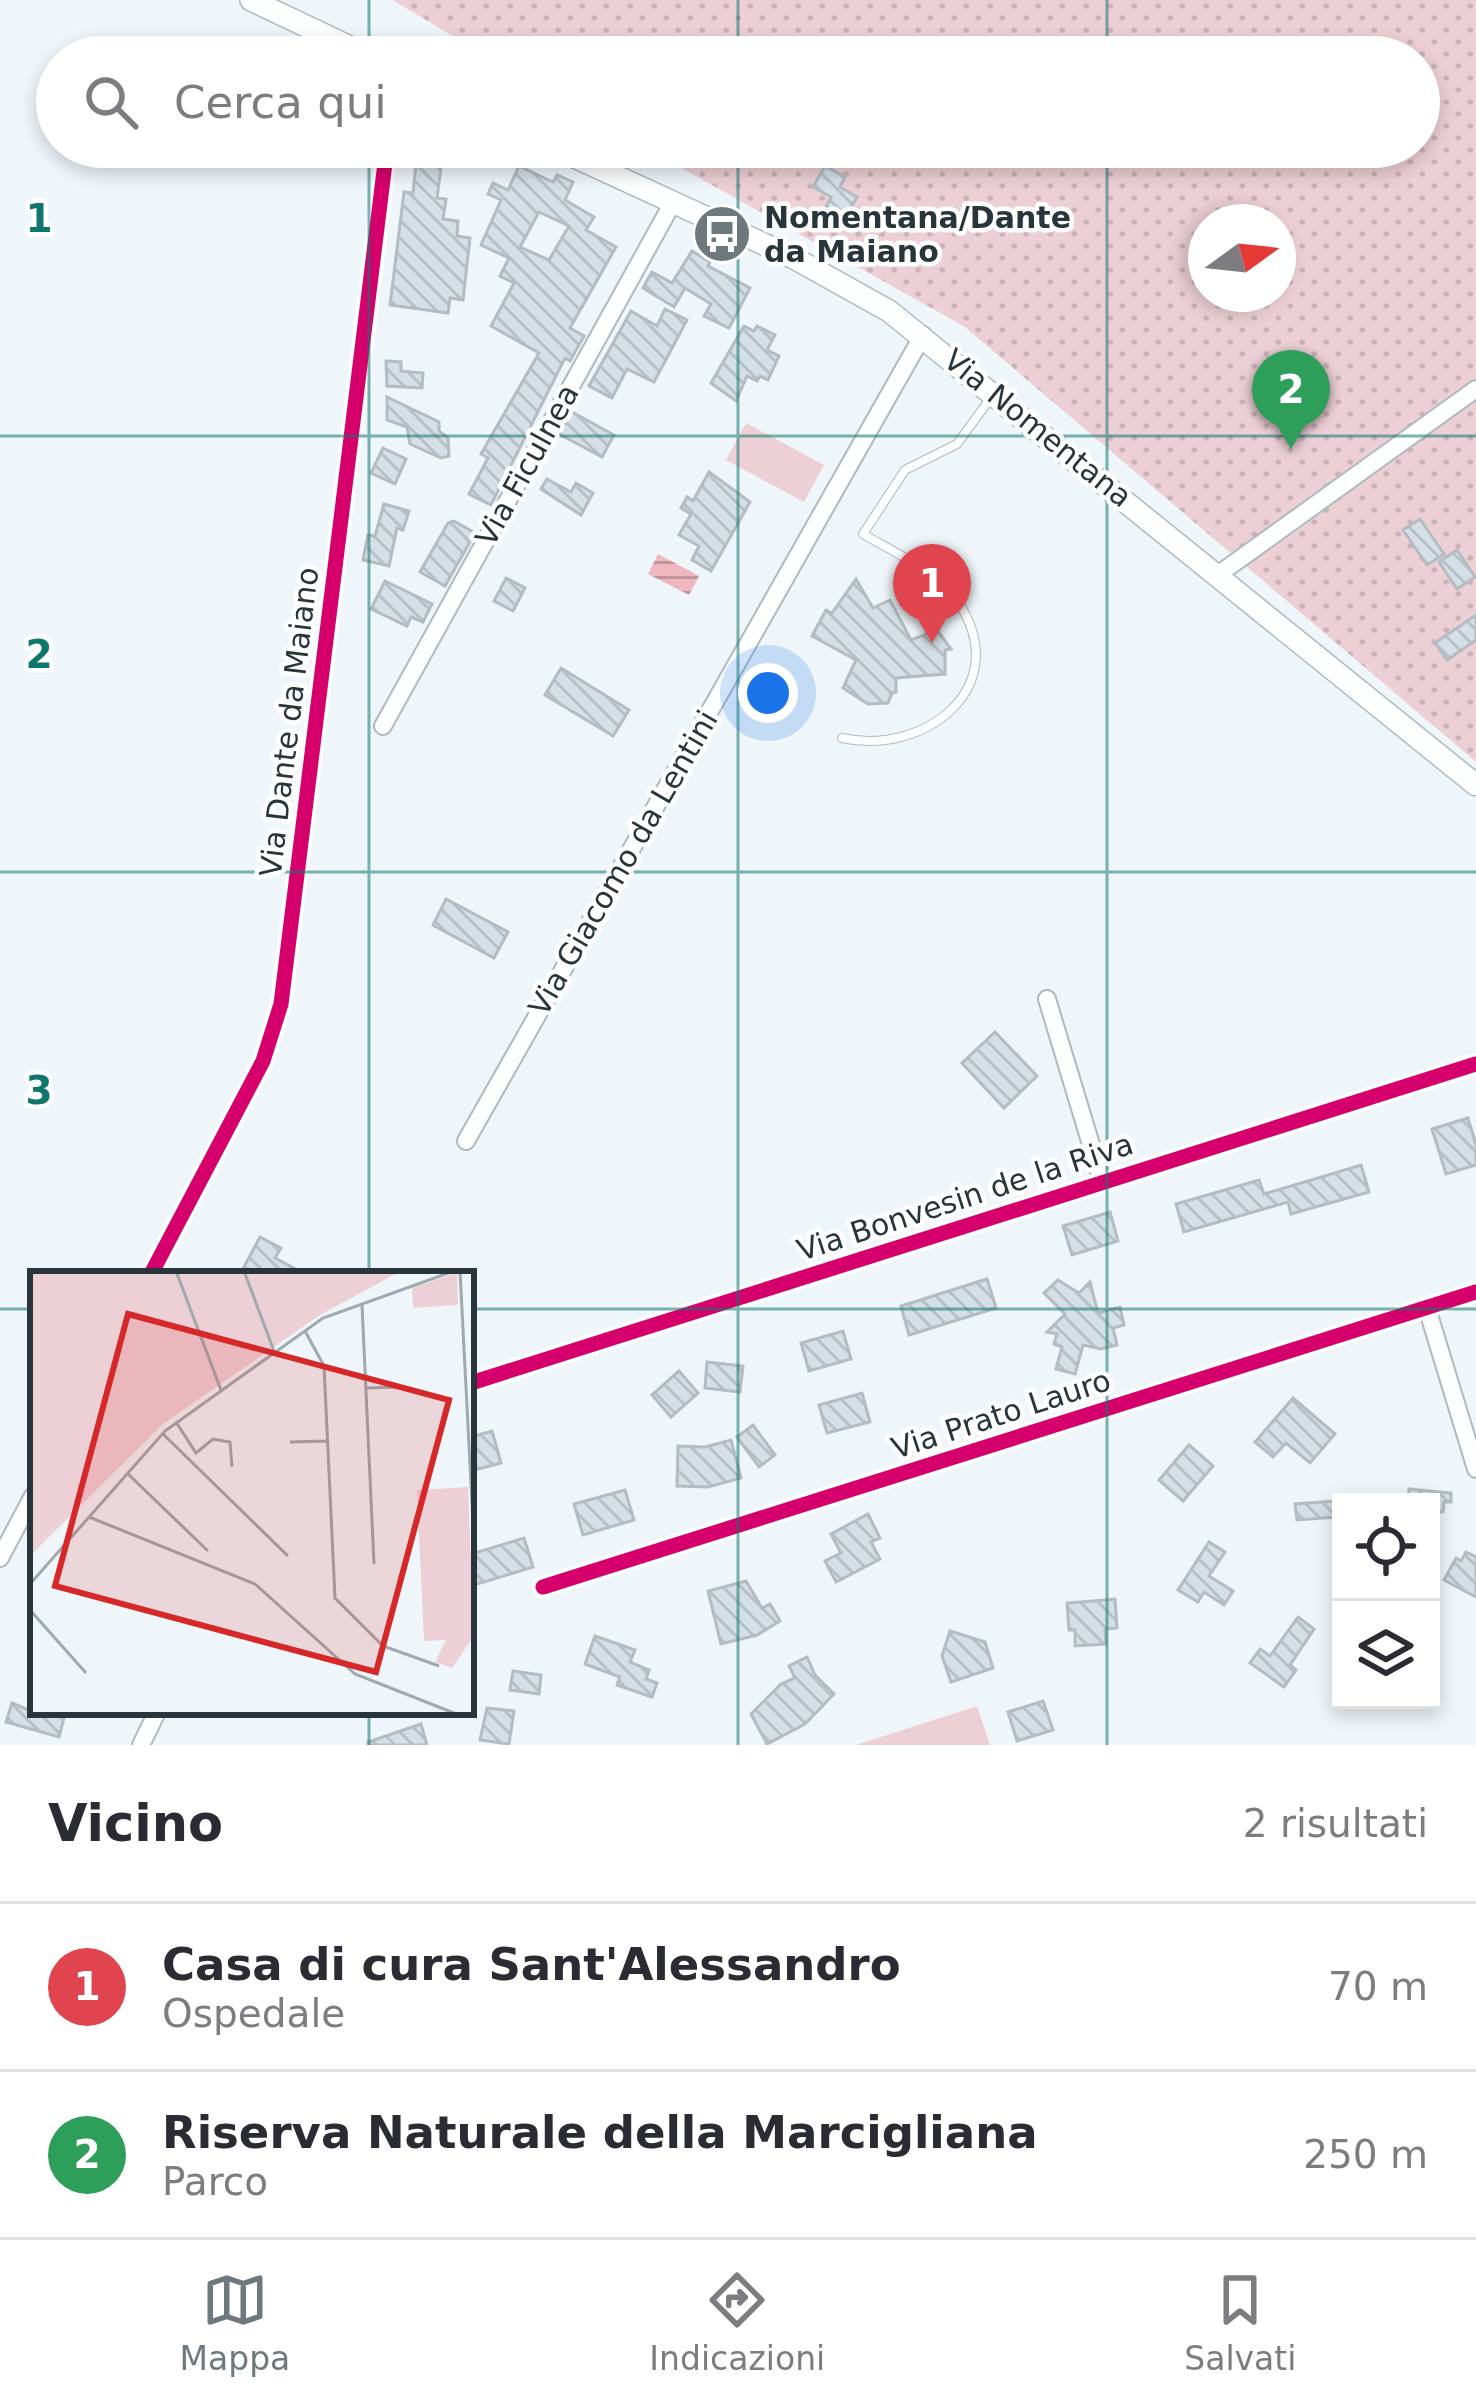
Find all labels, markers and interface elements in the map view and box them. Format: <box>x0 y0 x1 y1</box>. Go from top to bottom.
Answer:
search box <box>36 36 1440 168</box>
icon: search <box>78 69 144 135</box>
text: Cerca qui <box>174 76 387 129</box>
text: 1 <box>25 196 53 241</box>
place label: Nomentana/Dante da Maiano <box>764 200 1071 269</box>
bus stop icon: Nomentana/Dante da Maiano <box>691 203 753 265</box>
north arrow <box>1188 204 1296 312</box>
street label: Via Nomentana <box>937 342 1139 514</box>
pin: 2 <box>1252 350 1330 449</box>
street label: Via Ficulnea <box>468 378 586 552</box>
pin: 1 <box>893 544 971 643</box>
street label: Via Dante da Maiano <box>253 565 325 879</box>
text: 2 <box>25 632 53 677</box>
your location <box>738 663 798 723</box>
street label: Via Giacomo da Lentini <box>521 704 725 1022</box>
text: 3 <box>25 1068 53 1113</box>
street label: Via Bonvesin de la Riva <box>792 1126 1138 1268</box>
inset map <box>30 1271 474 1715</box>
street label: Via Prato Lauro <box>887 1362 1115 1466</box>
map controls <box>1332 1493 1440 1709</box>
button: locate <box>1332 1493 1440 1601</box>
button: layers <box>1332 1601 1440 1709</box>
text: Vicino <box>48 1794 223 1853</box>
text: 2 risultati <box>1243 1801 1428 1846</box>
text: Casa di cura Sant'Alessandro <box>162 1938 901 1991</box>
text: 1 <box>73 1964 101 2009</box>
text: 70 m <box>1328 1964 1428 2009</box>
text: Ospedale <box>162 1991 345 2036</box>
text: Riserva Naturale della Marcigliana <box>162 2106 1038 2159</box>
text: 2 <box>73 2132 101 2177</box>
text: 250 m <box>1303 2132 1428 2177</box>
text: Parco <box>162 2159 268 2204</box>
tab: Mappa <box>180 2267 290 2378</box>
tab: Indicazioni <box>649 2267 825 2378</box>
tab: Salvati <box>1184 2267 1296 2378</box>

